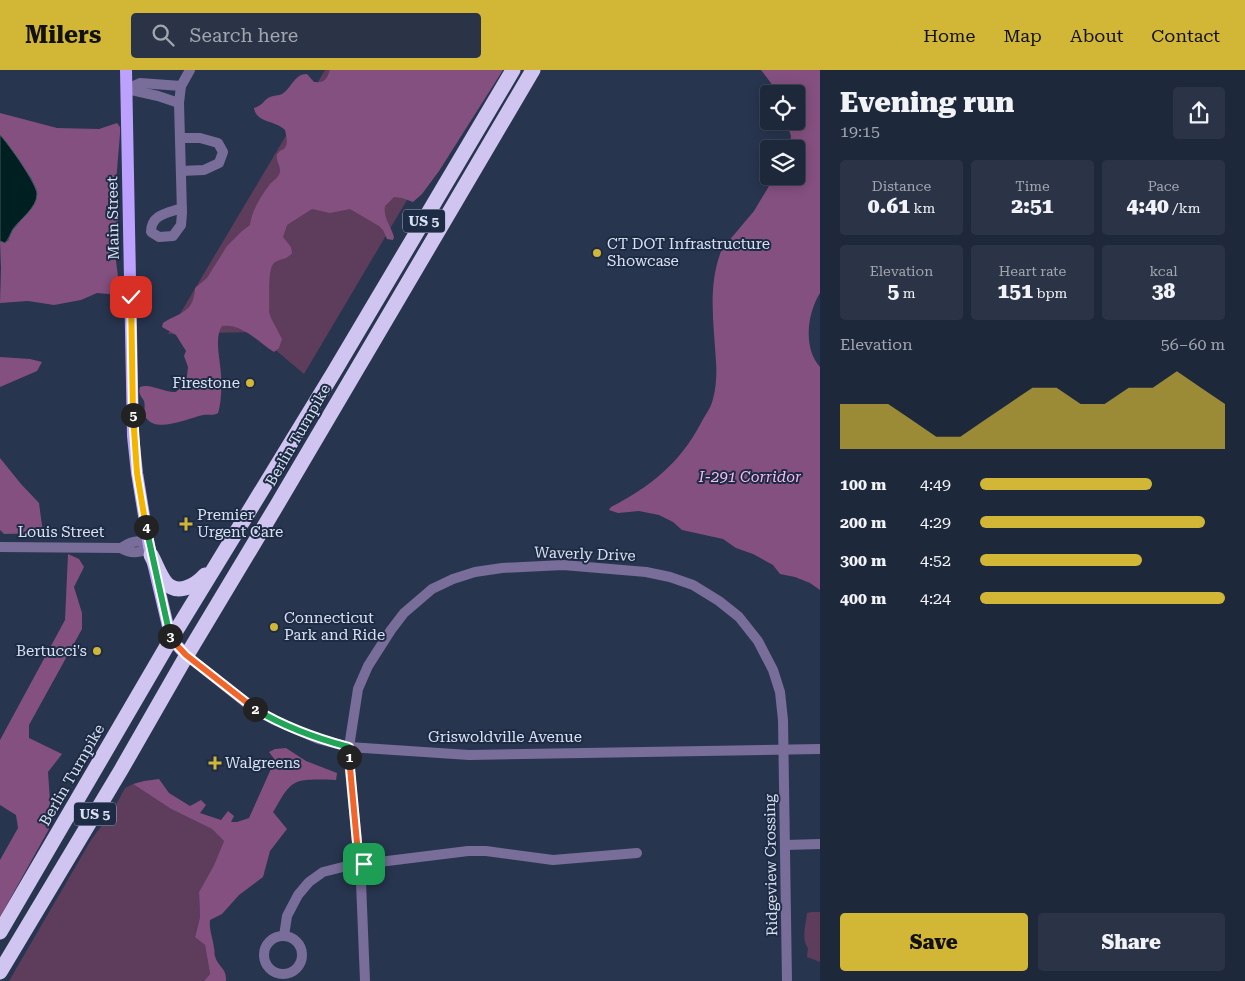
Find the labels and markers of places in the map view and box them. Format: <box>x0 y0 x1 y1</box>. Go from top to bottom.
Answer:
place label: CT DOT Infrastructure Showcase <box>607 235 770 270</box>
marker: CT DOT Infrastructure Showcase <box>591 247 603 259</box>
pin <box>110 276 152 318</box>
place label: Firestone <box>172 374 240 392</box>
marker: Firestone <box>244 377 256 389</box>
pin: 5 <box>120 402 146 428</box>
place label: Premier Urgent Care <box>197 506 283 541</box>
pin: 4 <box>134 514 158 540</box>
marker: Premier Urgent Care <box>179 517 193 531</box>
place label: Connecticut Park and Ride <box>284 609 385 644</box>
marker: Connecticut Park and Ride <box>268 621 280 633</box>
pin: 3 <box>158 624 182 648</box>
place label: Bertucci's <box>16 642 87 660</box>
marker: Bertucci's <box>91 645 103 657</box>
pin: 2 <box>242 696 268 722</box>
pin: 1 <box>336 744 362 770</box>
place label: Walgreens <box>225 754 300 772</box>
marker: Walgreens <box>209 757 221 769</box>
pin <box>343 843 385 885</box>

